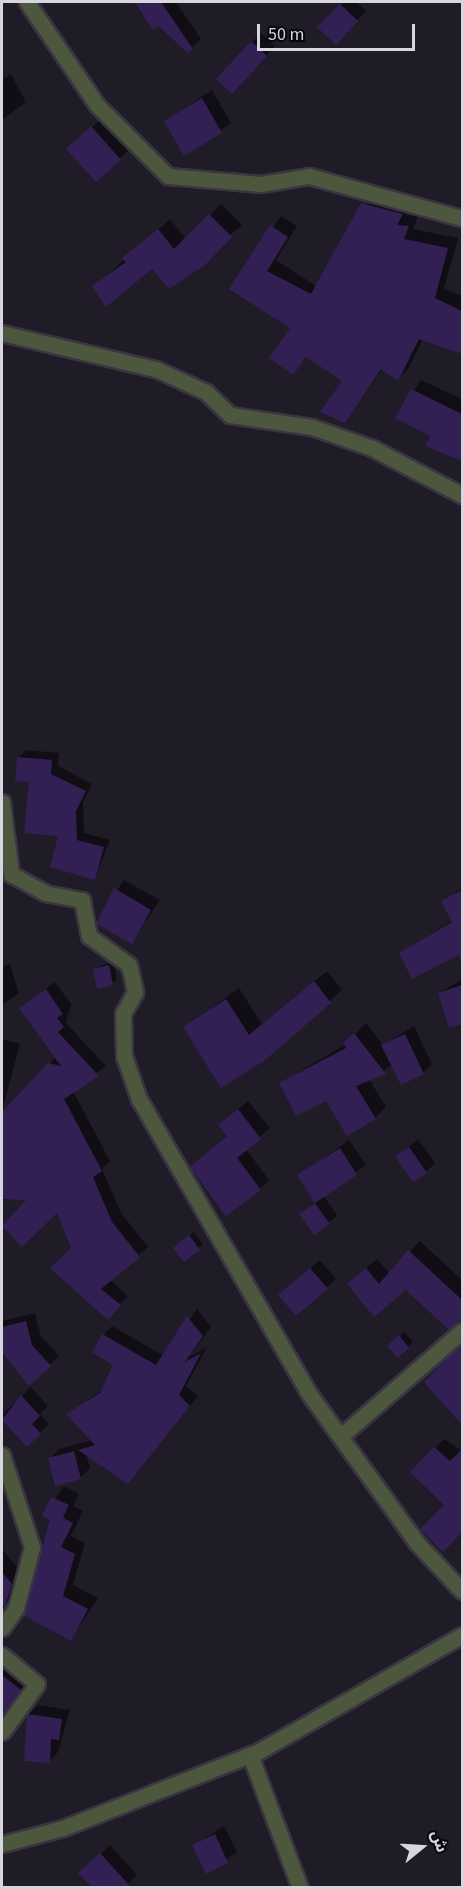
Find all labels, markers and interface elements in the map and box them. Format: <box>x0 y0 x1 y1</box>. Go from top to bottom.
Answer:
scale bar <box>260 12 418 50</box>
text: 50 m <box>268 22 304 47</box>
north arrow <box>392 1817 452 1877</box>
text: ش <box>425 1828 453 1855</box>

